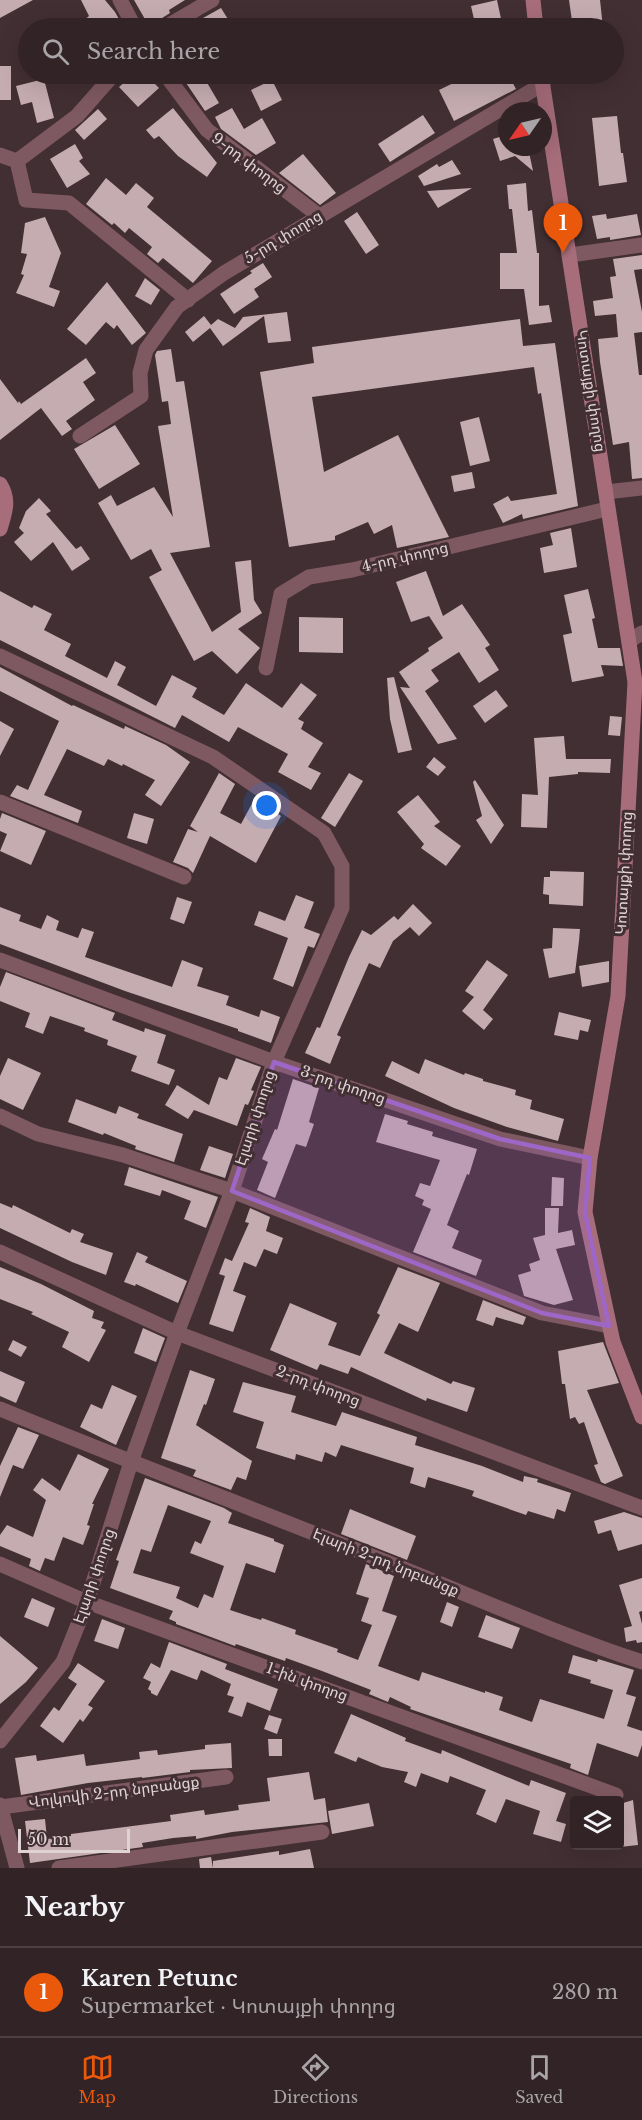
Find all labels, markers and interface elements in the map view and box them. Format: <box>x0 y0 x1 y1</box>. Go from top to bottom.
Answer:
search box <box>18 18 624 84</box>
icon: search <box>39 35 72 68</box>
text: Search here <box>87 38 220 65</box>
north arrow <box>498 102 552 156</box>
street label: 9-րդ փողոց <box>208 128 291 197</box>
pin: 1 <box>544 204 582 253</box>
street label: 5-րդ փողոց <box>240 206 325 267</box>
street label: Կոտայքի փողոց <box>572 329 611 453</box>
street label: 4-րդ փողոց <box>360 537 450 576</box>
your location <box>252 791 281 820</box>
street label: Կոտայքի փողոց <box>611 811 636 935</box>
street label: 3-րդ փողոց <box>298 1061 388 1108</box>
street label: Էլարի փողոց <box>230 1068 279 1168</box>
street label: 2-րդ փողոց <box>273 1361 363 1410</box>
street label: Էլարի 2-րդ նրբանցք <box>310 1523 462 1600</box>
street label: Էլարի փողոց <box>68 1526 119 1626</box>
street label: 1-ին փողոց <box>264 1658 351 1705</box>
street label: Վոլկովի 2-րդ նրբանցք <box>27 1772 200 1811</box>
map controls <box>570 1796 624 1850</box>
button: layers <box>570 1796 624 1850</box>
scale bar <box>18 1826 130 1854</box>
text: 50 m <box>27 1829 69 1849</box>
text: Nearby <box>24 1891 125 1923</box>
text: Karen Petunc <box>81 1965 238 1992</box>
text: 1 <box>39 1980 48 2004</box>
text: 280 m <box>552 1980 618 2004</box>
text: Supermarket · Կոտայքի փողոց <box>81 1994 396 2018</box>
tab: Map <box>79 2051 116 2107</box>
tab: Directions <box>273 2051 358 2107</box>
tab: Saved <box>515 2051 563 2107</box>

